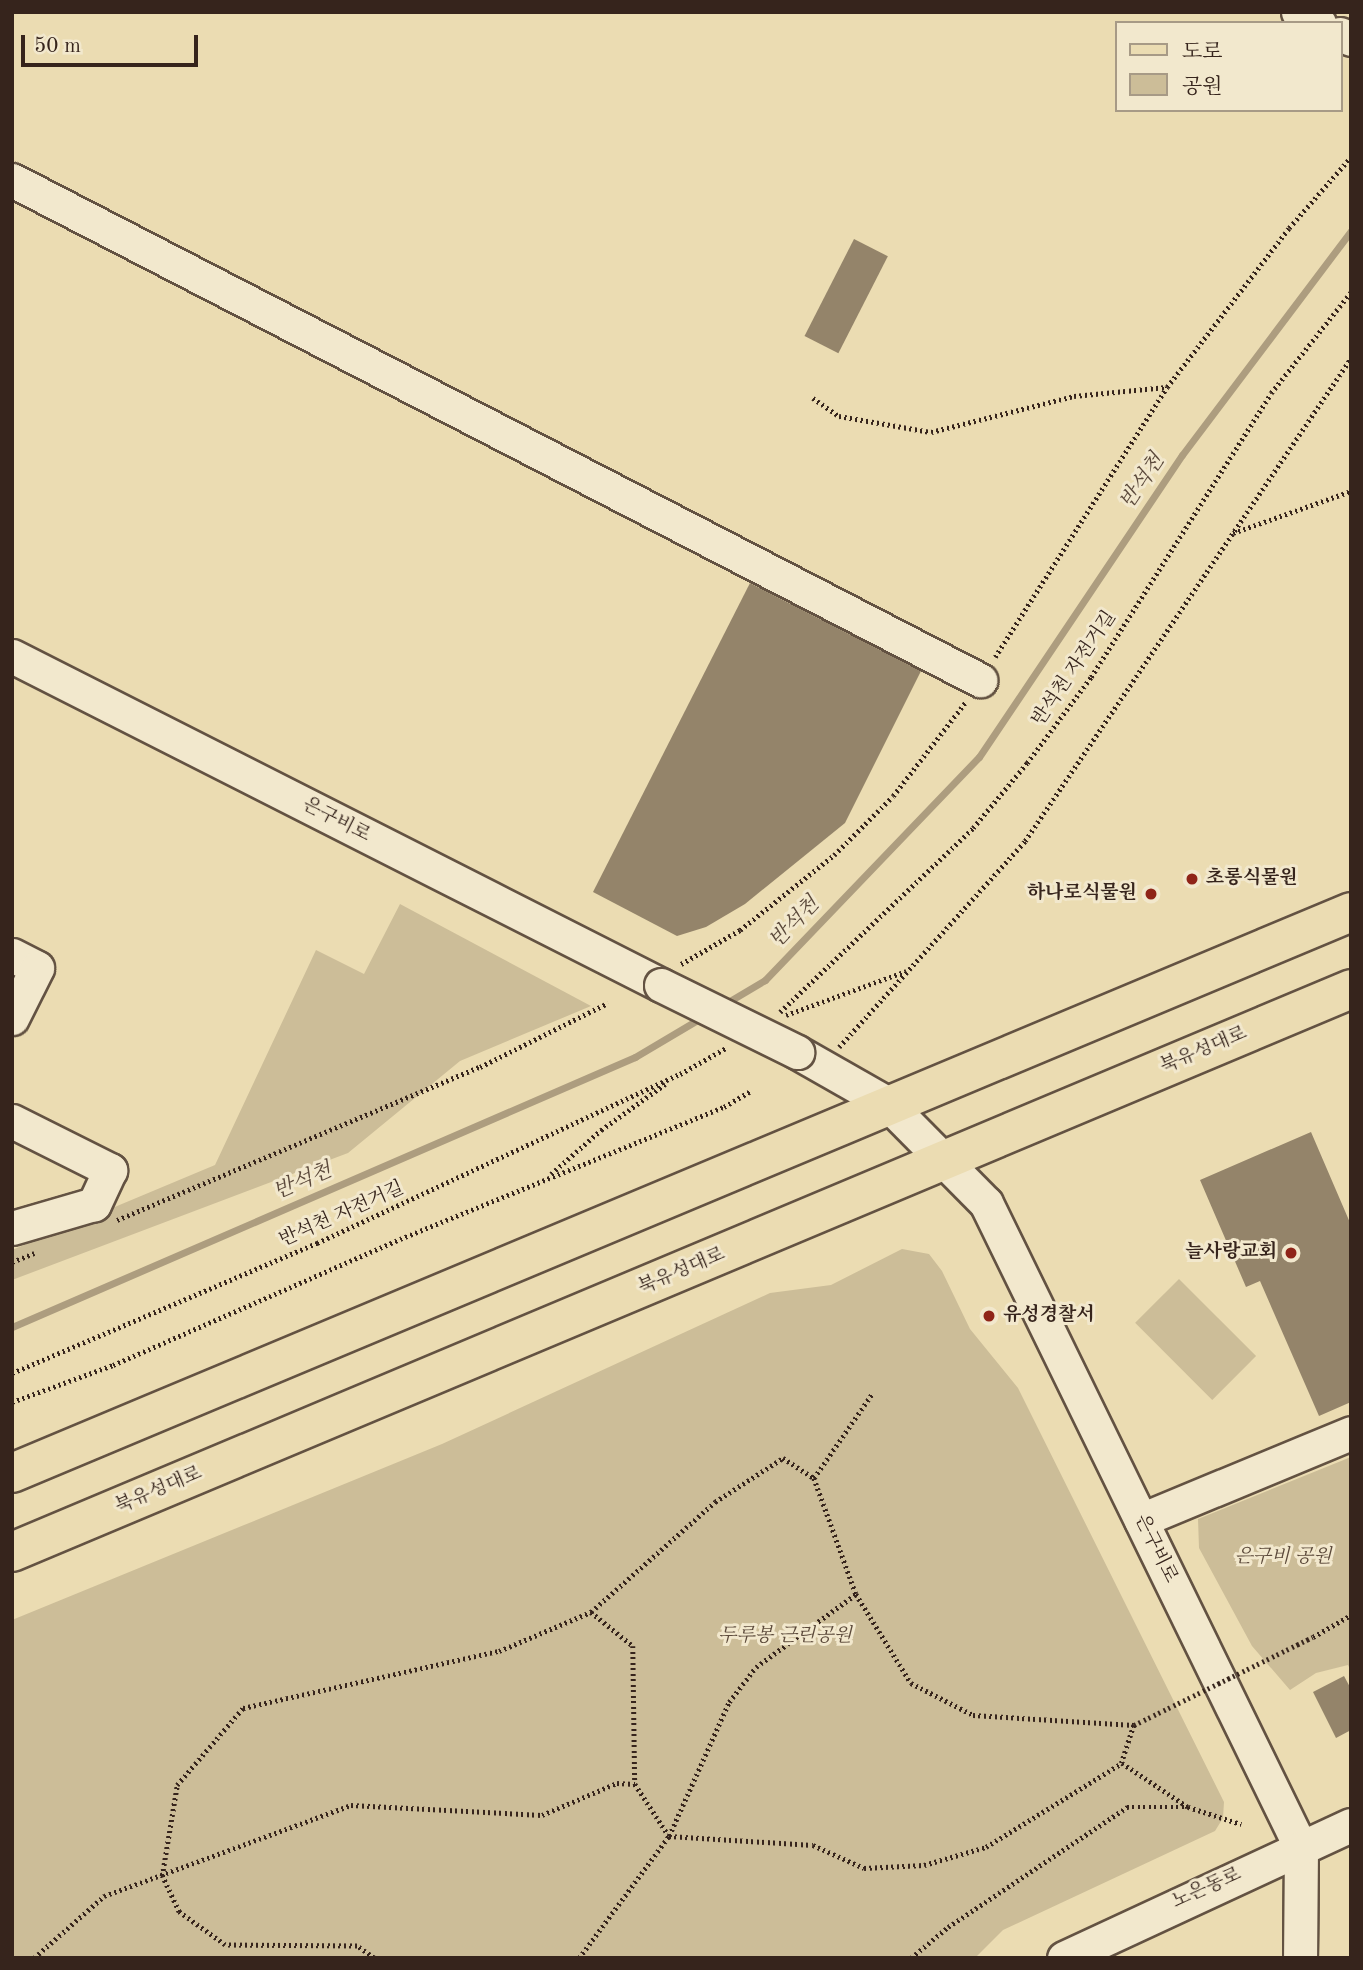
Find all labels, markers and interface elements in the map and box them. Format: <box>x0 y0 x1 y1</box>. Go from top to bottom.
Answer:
scale bar <box>24 21 201 65</box>
legend <box>1114 21 1342 112</box>
text: 50 m <box>34 36 81 57</box>
text: 도로 <box>1182 42 1223 63</box>
text: 공원 <box>1182 77 1223 98</box>
water label: 반석천 <box>1116 450 1170 514</box>
street label: 반석천 자전거길 <box>1028 607 1122 731</box>
street label: 은구비로 <box>298 794 374 848</box>
place label: 초롱식물원 <box>1206 868 1298 890</box>
marker: 초롱식물원 <box>1184 871 1200 887</box>
place label: 하나로식물원 <box>1027 883 1137 905</box>
marker: 하나로식물원 <box>1143 886 1159 902</box>
water label: 반석천 <box>765 892 825 954</box>
street label: 북유성대로 <box>1157 1023 1251 1079</box>
water label: 반석천 <box>270 1159 336 1205</box>
street label: 반석천 자전거길 <box>276 1177 408 1253</box>
place label: 늘사랑교회 <box>1185 1242 1277 1264</box>
street label: 북유성대로 <box>635 1244 729 1300</box>
marker: 늘사랑교회 <box>1283 1245 1299 1261</box>
place label: 유성경찰서 <box>1003 1305 1095 1327</box>
marker: 유성경찰서 <box>981 1308 997 1324</box>
street label: 북유성대로 <box>112 1463 206 1519</box>
street label: 은구비로 <box>1129 1511 1181 1587</box>
park label: 은구비 공원 <box>1234 1547 1332 1569</box>
park label: 두루봉 근린공원 <box>718 1626 852 1648</box>
street label: 노은동로 <box>1169 1864 1245 1914</box>

